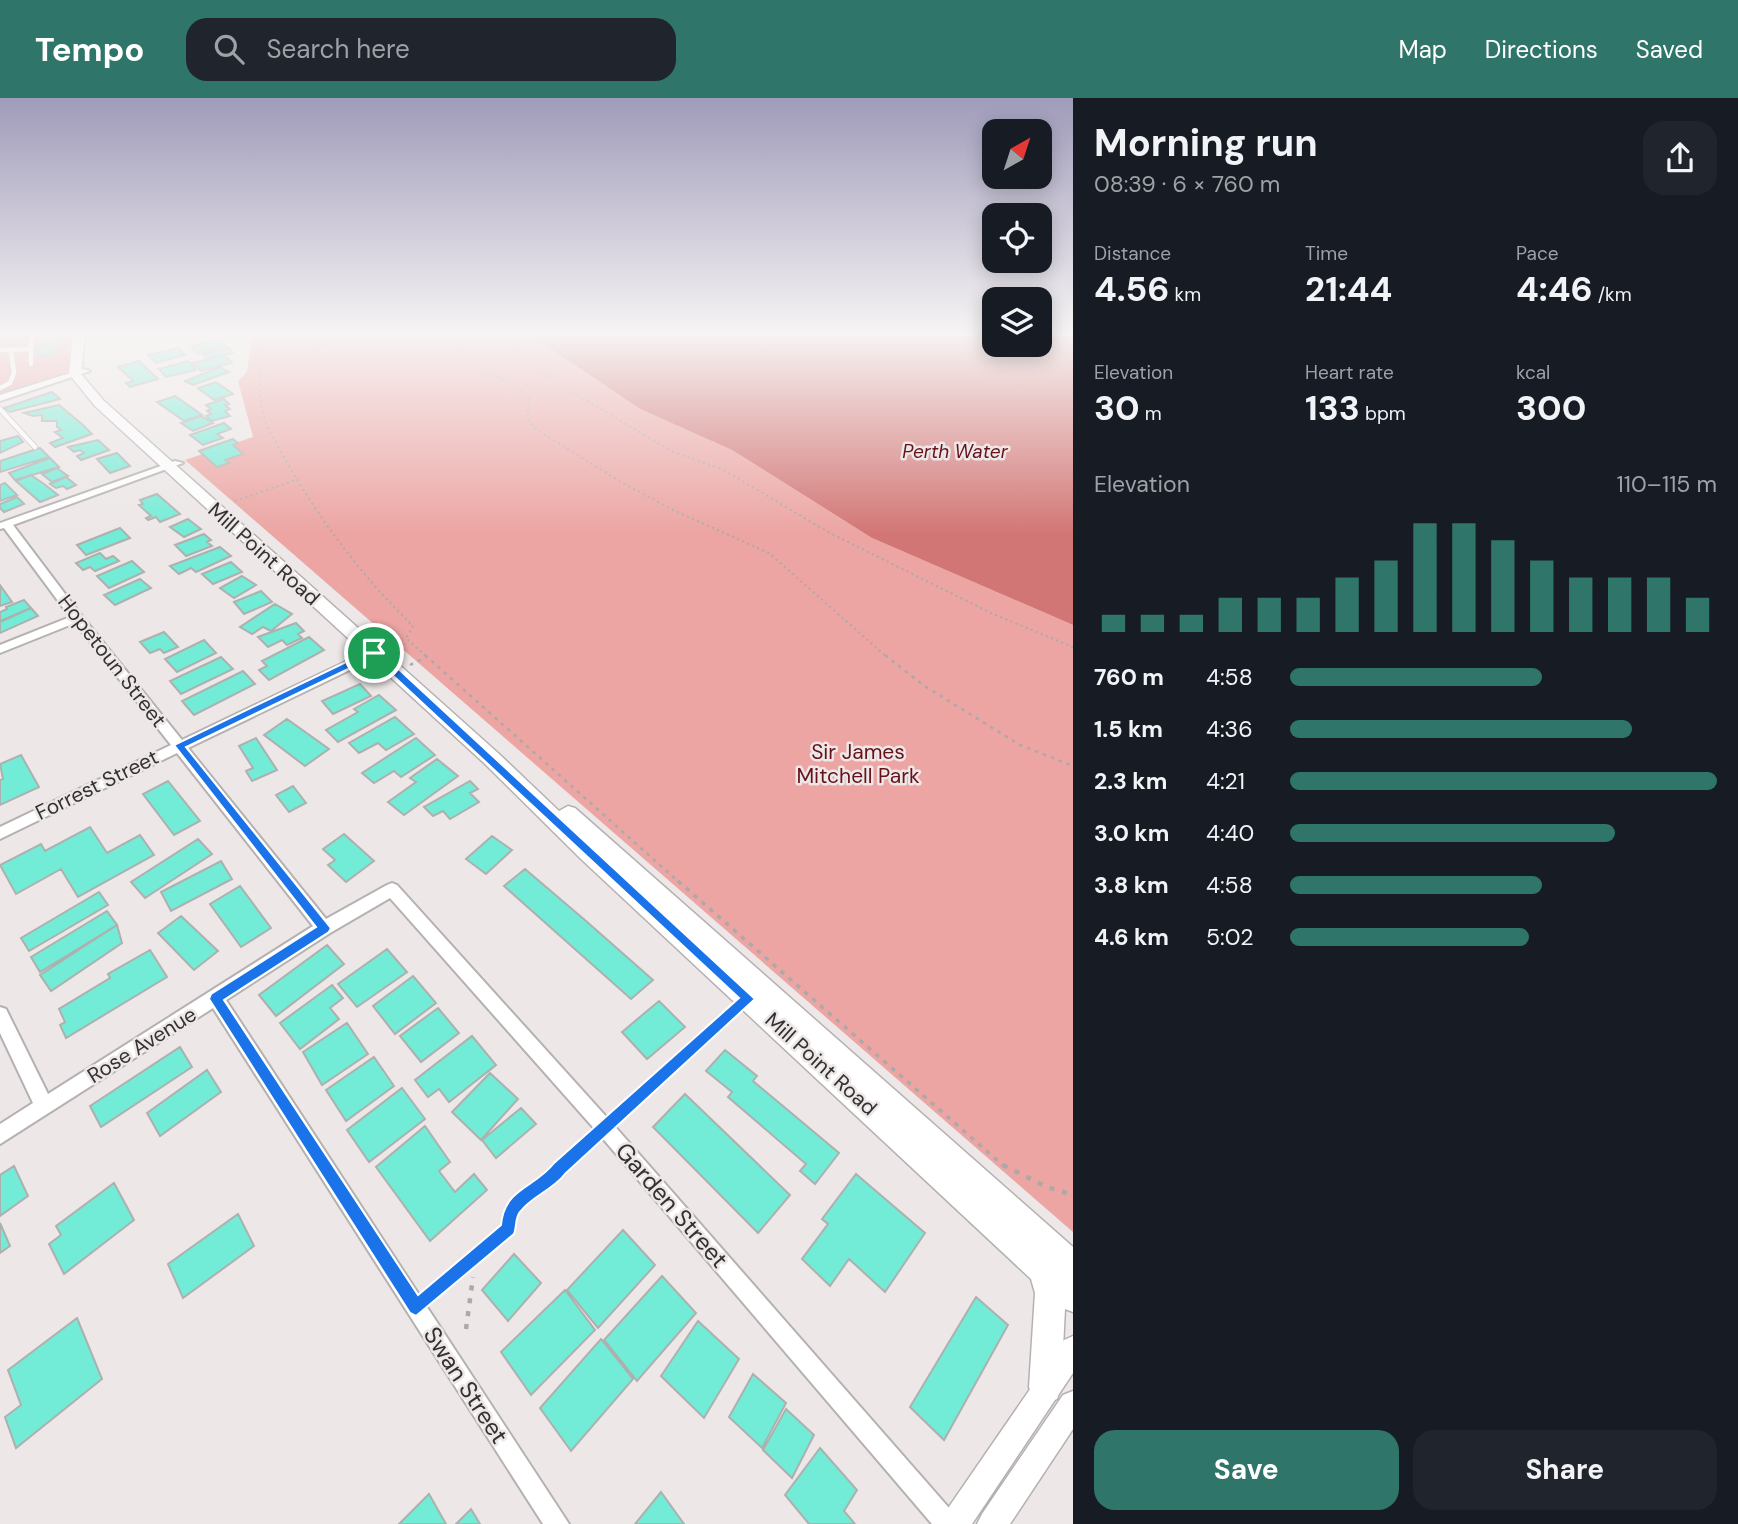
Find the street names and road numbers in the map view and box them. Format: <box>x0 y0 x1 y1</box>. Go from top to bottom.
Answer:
street label: Mill Point Road <box>202 496 326 612</box>
street label: Hopetoun Street <box>51 589 173 733</box>
street label: Forrest Street <box>31 743 163 827</box>
street label: Rose Avenue <box>82 1000 202 1090</box>
street label: Mill Point Road <box>759 1006 883 1122</box>
street label: Garden Street <box>609 1136 735 1274</box>
street label: Swan Street <box>417 1321 515 1449</box>

